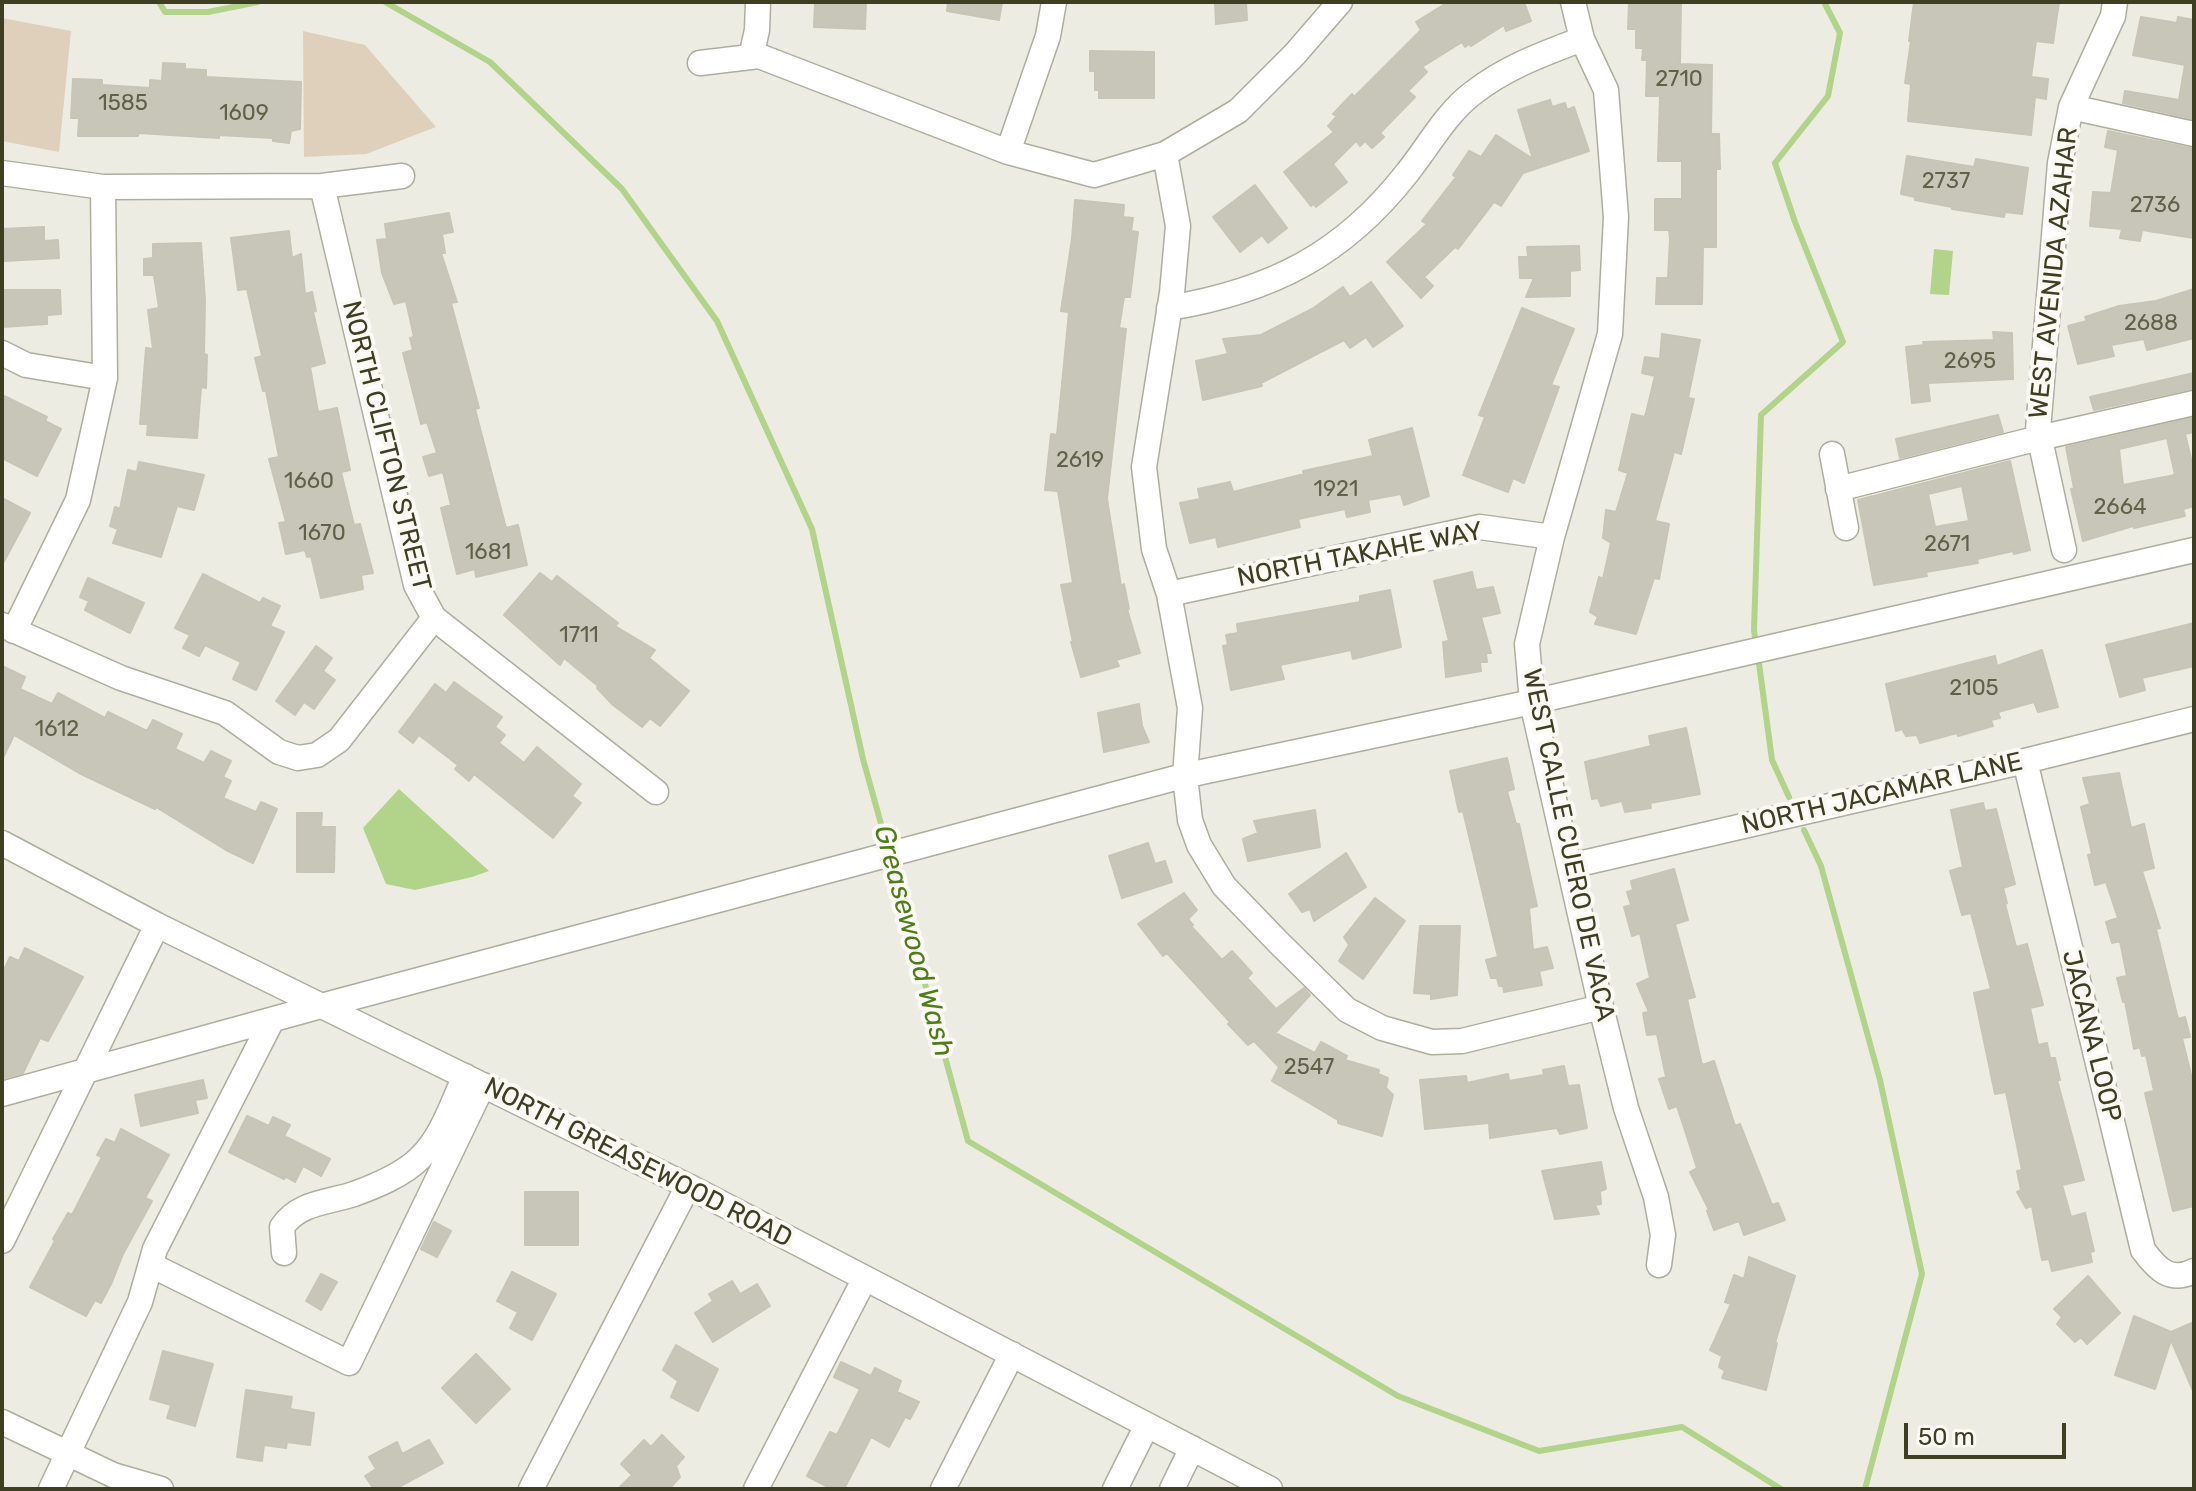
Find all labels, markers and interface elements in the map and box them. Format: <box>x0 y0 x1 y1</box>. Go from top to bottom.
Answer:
house number: 2710 <box>1655 67 1703 93</box>
house number: 1585 <box>98 91 148 117</box>
house number: 1609 <box>219 101 269 127</box>
street label: WEST AVENIDA AZAHAR <box>2023 126 2085 420</box>
house number: 2737 <box>1922 169 1970 195</box>
house number: 2736 <box>2130 193 2180 219</box>
street label: NORTH CLIFTON STREET <box>335 298 437 594</box>
house number: 2688 <box>2124 311 2178 337</box>
house number: 2695 <box>1944 349 1996 375</box>
house number: 2619 <box>1056 448 1104 474</box>
house number: 1660 <box>284 469 334 495</box>
house number: 1921 <box>1314 477 1358 503</box>
house number: 2664 <box>2093 495 2147 521</box>
street label: NORTH TAKAHE WAY <box>1235 516 1485 594</box>
house number: 1670 <box>298 521 346 547</box>
house number: 2671 <box>1924 532 1970 558</box>
house number: 1681 <box>465 540 511 566</box>
house number: 1711 <box>559 623 599 649</box>
street label: WEST CALLE CUERO DE VACA <box>1515 666 1621 1024</box>
house number: 2105 <box>1949 676 1999 702</box>
house number: 1612 <box>35 717 79 743</box>
street label: NORTH JACAMAR LANE <box>1738 746 2026 842</box>
water label: Greasewood Wash <box>866 821 960 1061</box>
street label: JACANA LOOP <box>2055 947 2127 1125</box>
house number: 2547 <box>1284 1055 1334 1081</box>
street label: NORTH GREASEWOOD ROAD <box>479 1072 797 1254</box>
scale bar <box>1908 1407 2070 1457</box>
text: 50 m <box>1918 1423 1975 1451</box>

